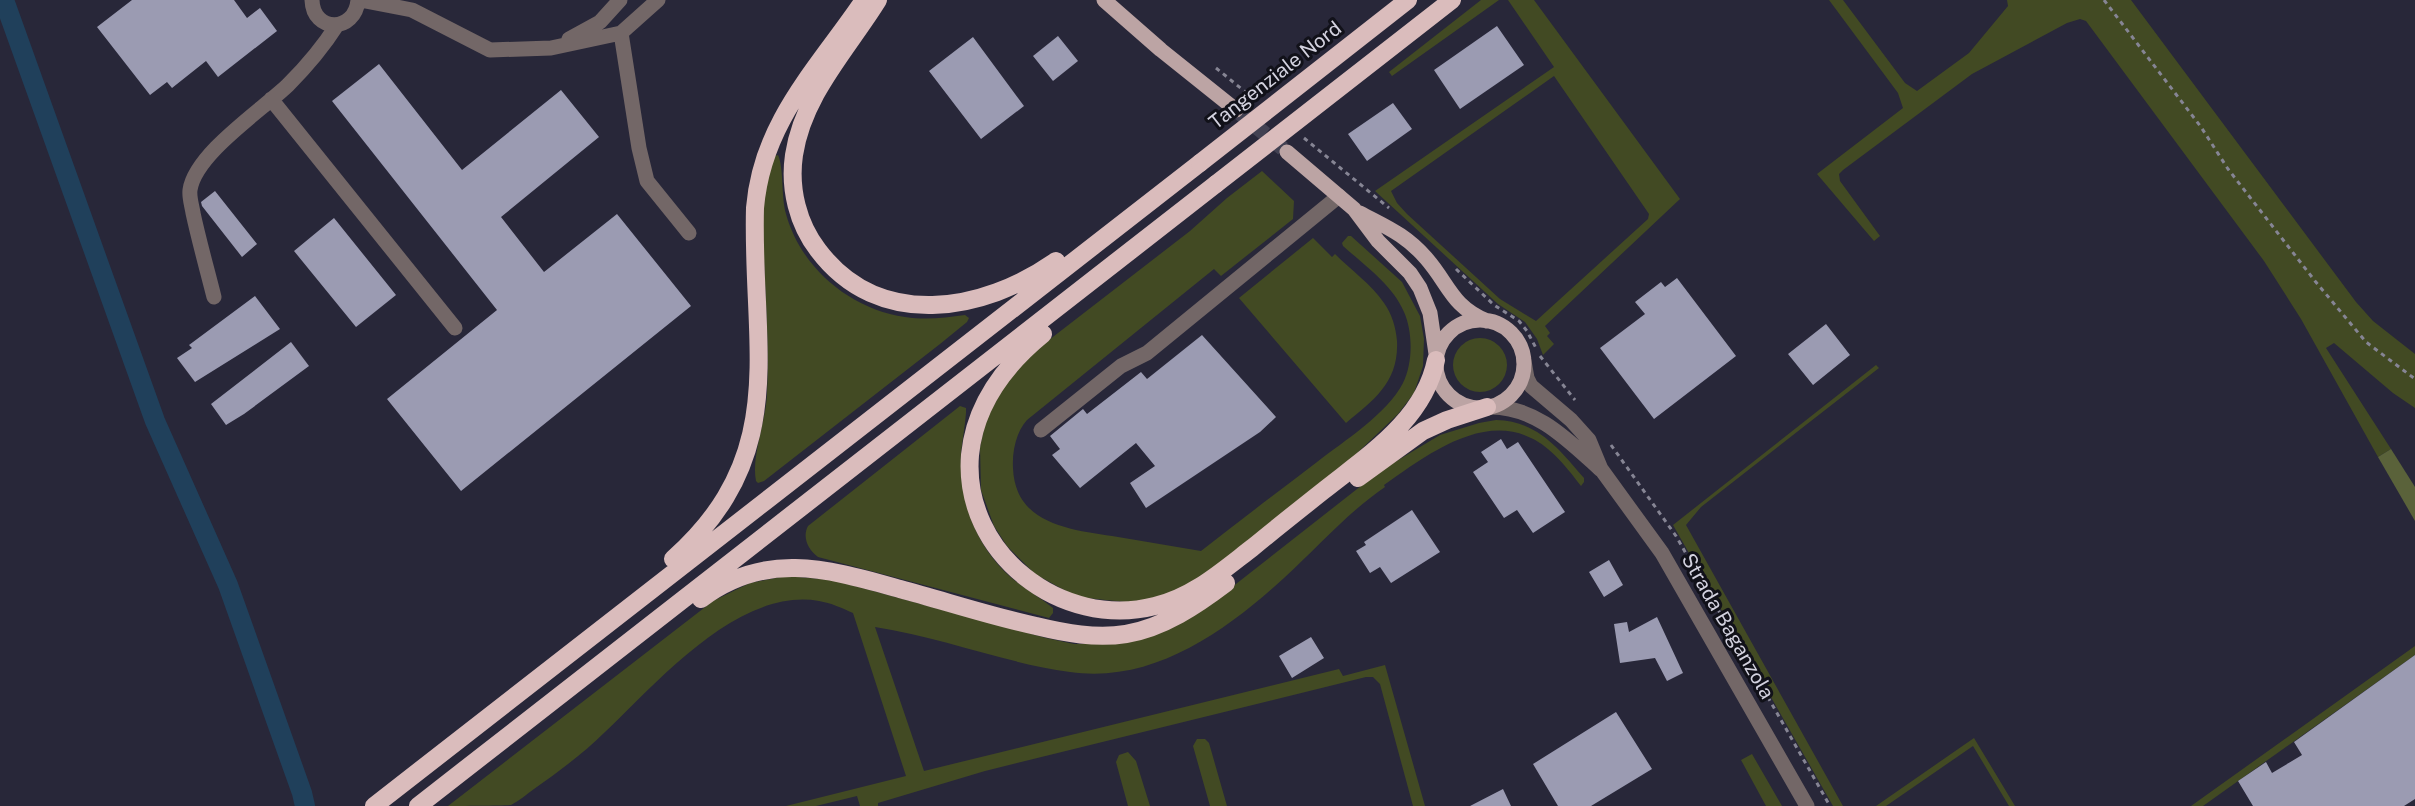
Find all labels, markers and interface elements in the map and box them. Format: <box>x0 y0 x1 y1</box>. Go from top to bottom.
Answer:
street label: Tangenziale Nord <box>1204 16 1346 134</box>
street label: Strada Baganzola <box>1677 549 1779 703</box>

